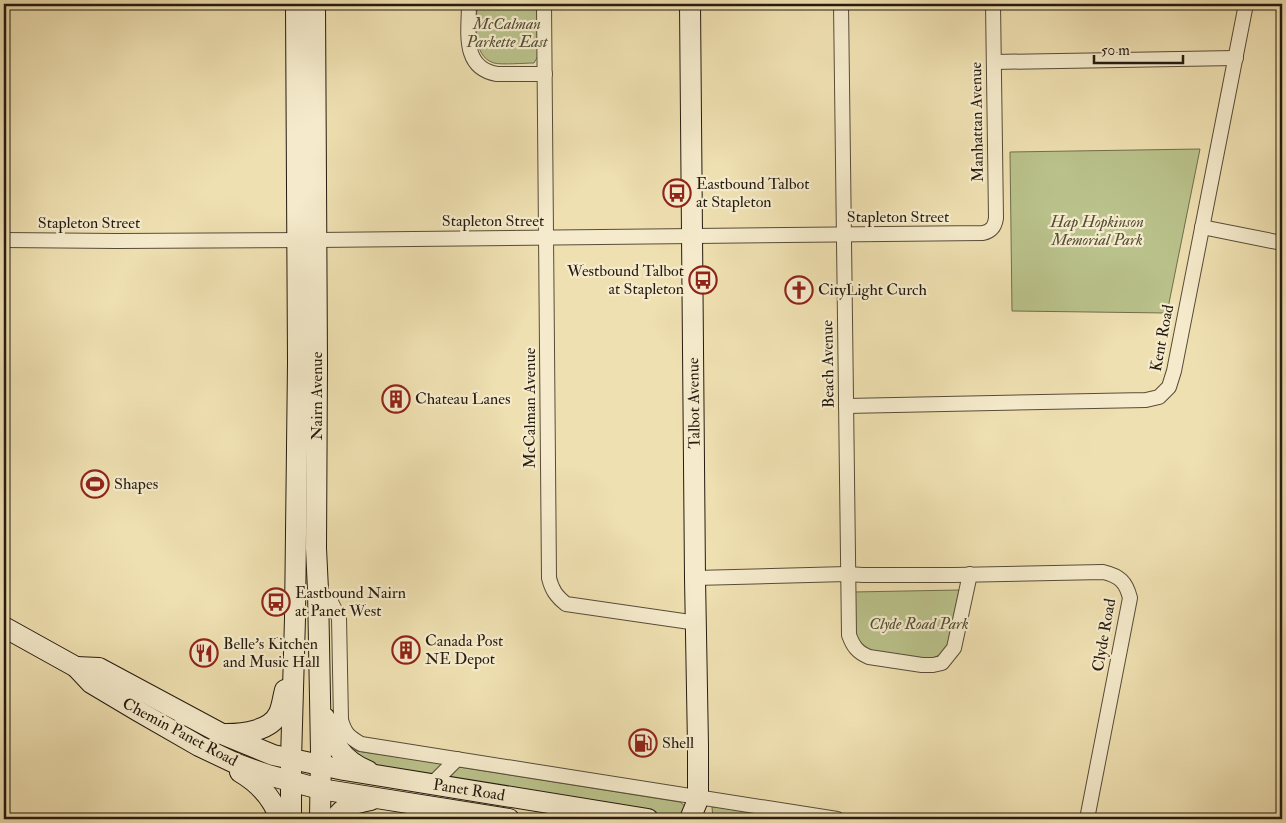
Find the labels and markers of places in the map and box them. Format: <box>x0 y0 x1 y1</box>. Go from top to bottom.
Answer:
place label: Eastbound Talbot at Stapleton <box>696 174 810 213</box>
bus stop icon: Eastbound Talbot at Stapleton <box>662 178 692 208</box>
place label: Westbound Talbot at Stapleton <box>566 261 684 300</box>
bus stop icon: Westbound Talbot at Stapleton <box>688 265 718 295</box>
church icon: CityLight Curch <box>784 275 814 305</box>
place label: CityLight Curch <box>818 280 928 300</box>
building icon: Chateau Lanes <box>381 384 411 414</box>
place label: Chateau Lanes <box>415 389 510 409</box>
sports icon: Shapes <box>80 469 110 499</box>
place label: Shapes <box>114 474 158 495</box>
place label: Eastbound Nairn at Panet West <box>295 583 406 621</box>
bus stop icon: Eastbound Nairn at Panet West <box>261 587 291 617</box>
place label: Canada Post NE Depot <box>425 631 503 670</box>
place label: Belle's Kitchen and Music Hall <box>223 634 320 672</box>
building icon: Canada Post NE Depot <box>391 635 421 665</box>
restaurant icon: Belle's Kitchen and Music Hall <box>189 638 219 668</box>
fuel station icon: Shell <box>628 728 658 758</box>
place label: Shell <box>662 733 694 753</box>

